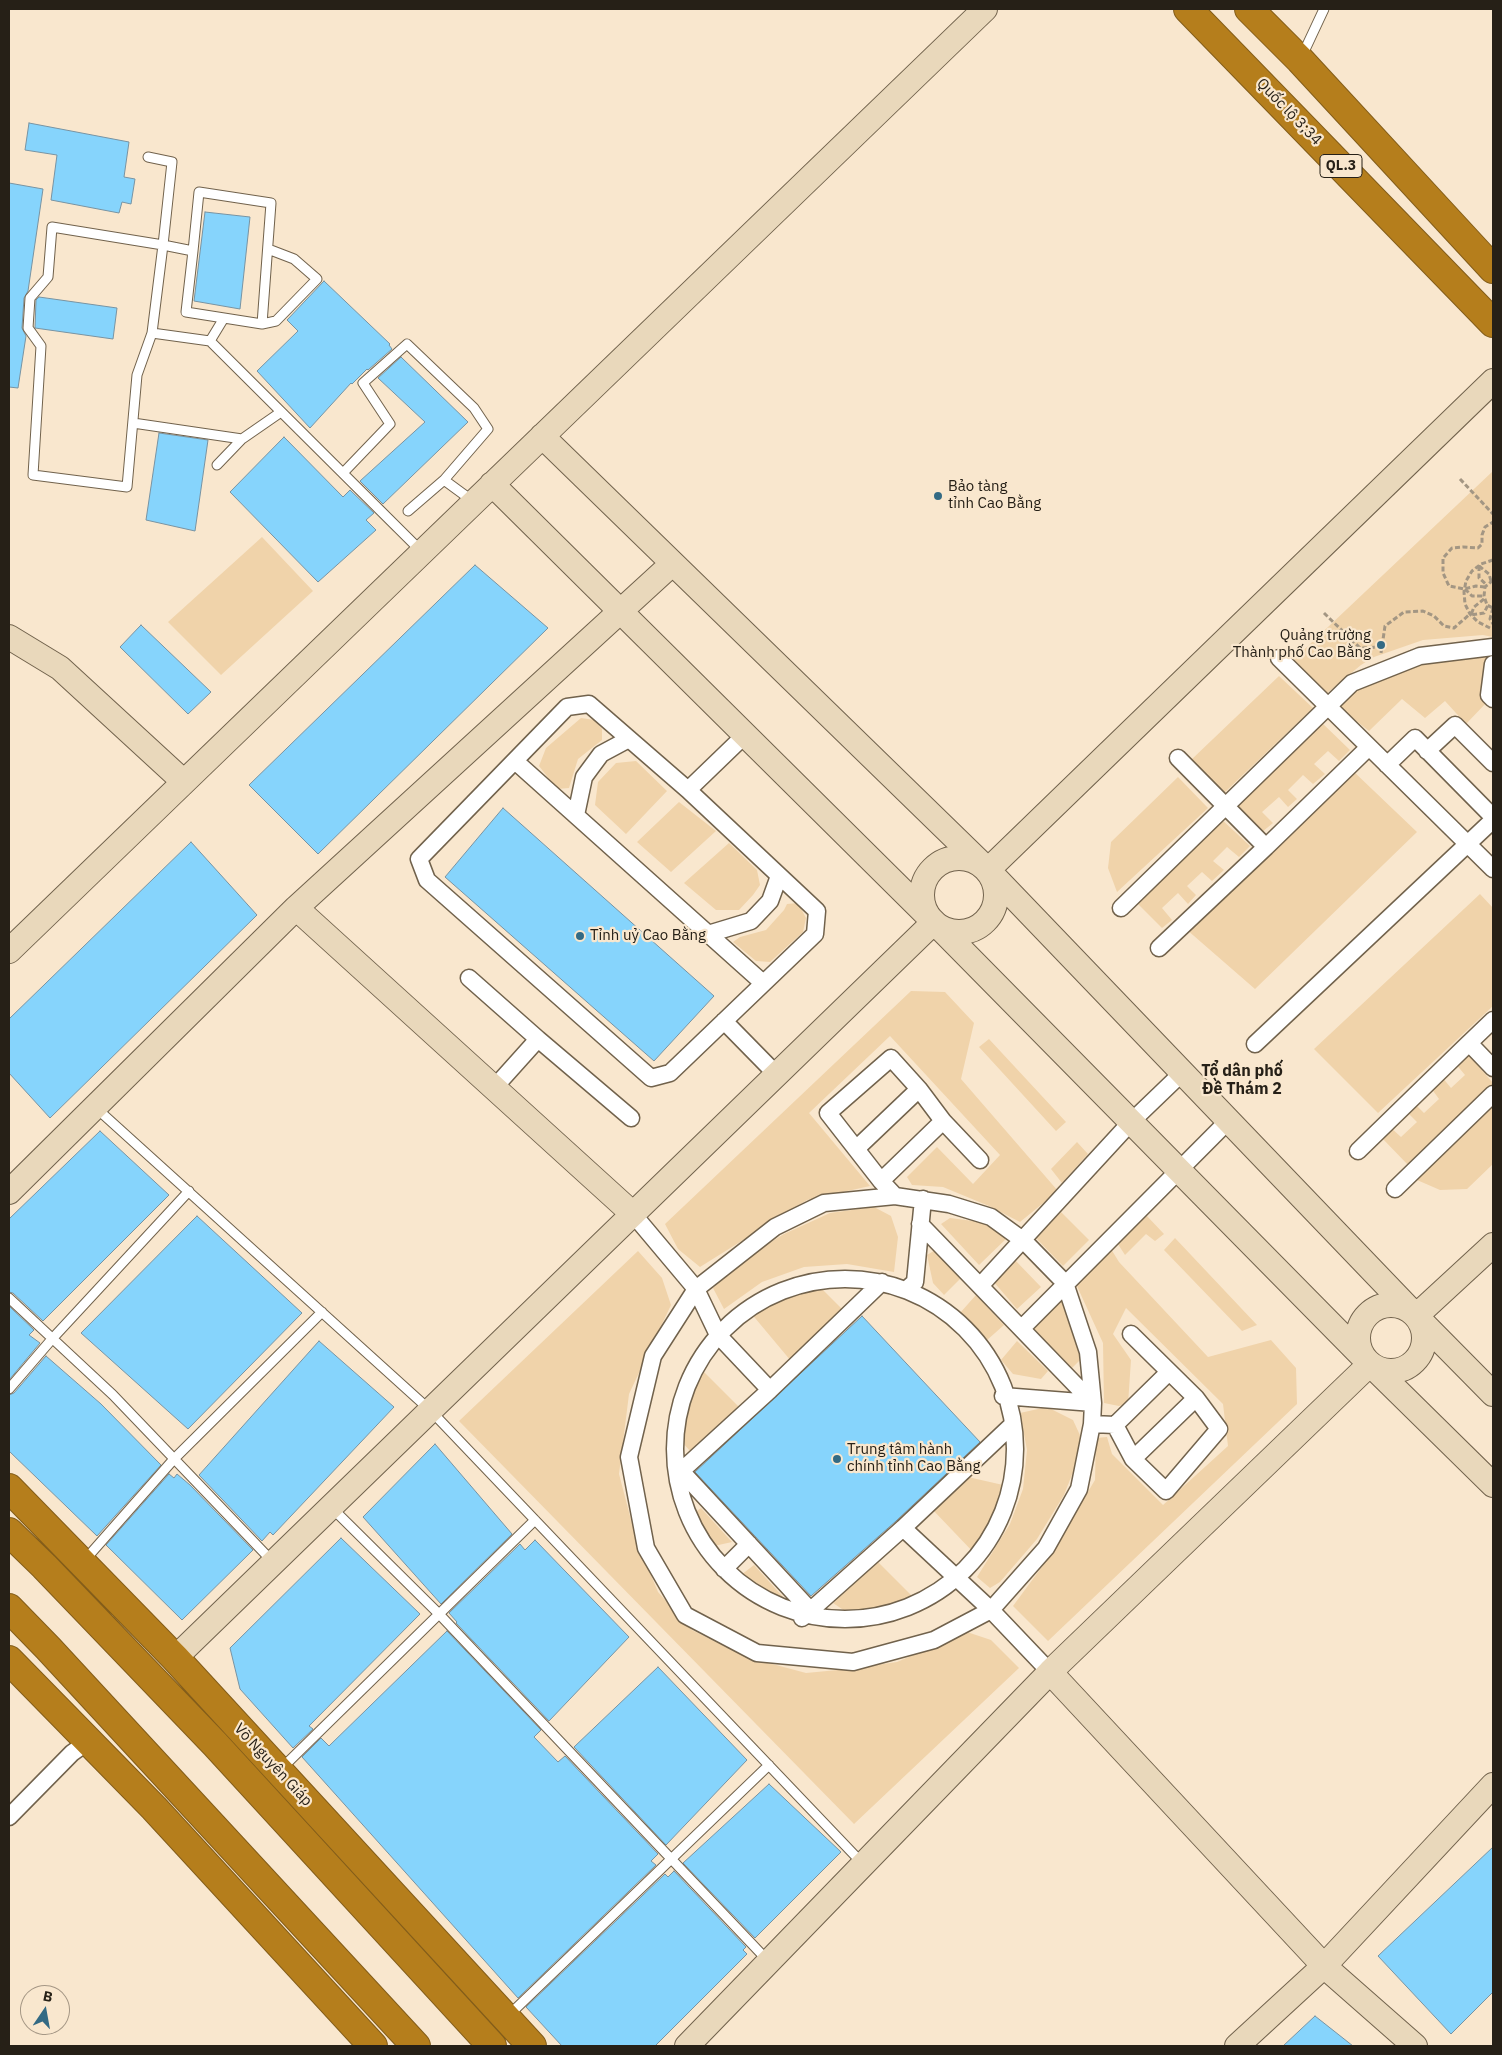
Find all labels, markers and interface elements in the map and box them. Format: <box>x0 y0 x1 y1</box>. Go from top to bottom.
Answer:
street label: Quốc lộ 3;34 <box>1253 75 1325 149</box>
road number: QL.3 <box>1320 154 1362 178</box>
place label: Bảo tàng tỉnh Cao Bằng <box>948 478 1041 513</box>
marker: Bảo tàng tỉnh Cao Bằng <box>932 490 944 502</box>
place label: Quảng trường Thành phố Cao Bằng <box>1233 627 1371 662</box>
marker: Quảng trường Thành phố Cao Bằng <box>1375 639 1387 651</box>
place label: Tỉnh uỷ Cao Bằng <box>590 927 706 945</box>
marker: Tỉnh uỷ Cao Bằng <box>574 930 586 942</box>
district label: Tổ dân phố Đề Thám 2 <box>1201 1061 1283 1099</box>
place label: Trung tâm hành chính tỉnh Cao Bằng <box>847 1441 980 1476</box>
marker: Trung tâm hành chính tỉnh Cao Bằng <box>831 1453 843 1465</box>
street label: Võ Nguyên Giáp <box>230 1720 316 1810</box>
north arrow <box>20 1985 70 2035</box>
text: B <box>41 1987 54 2006</box>

